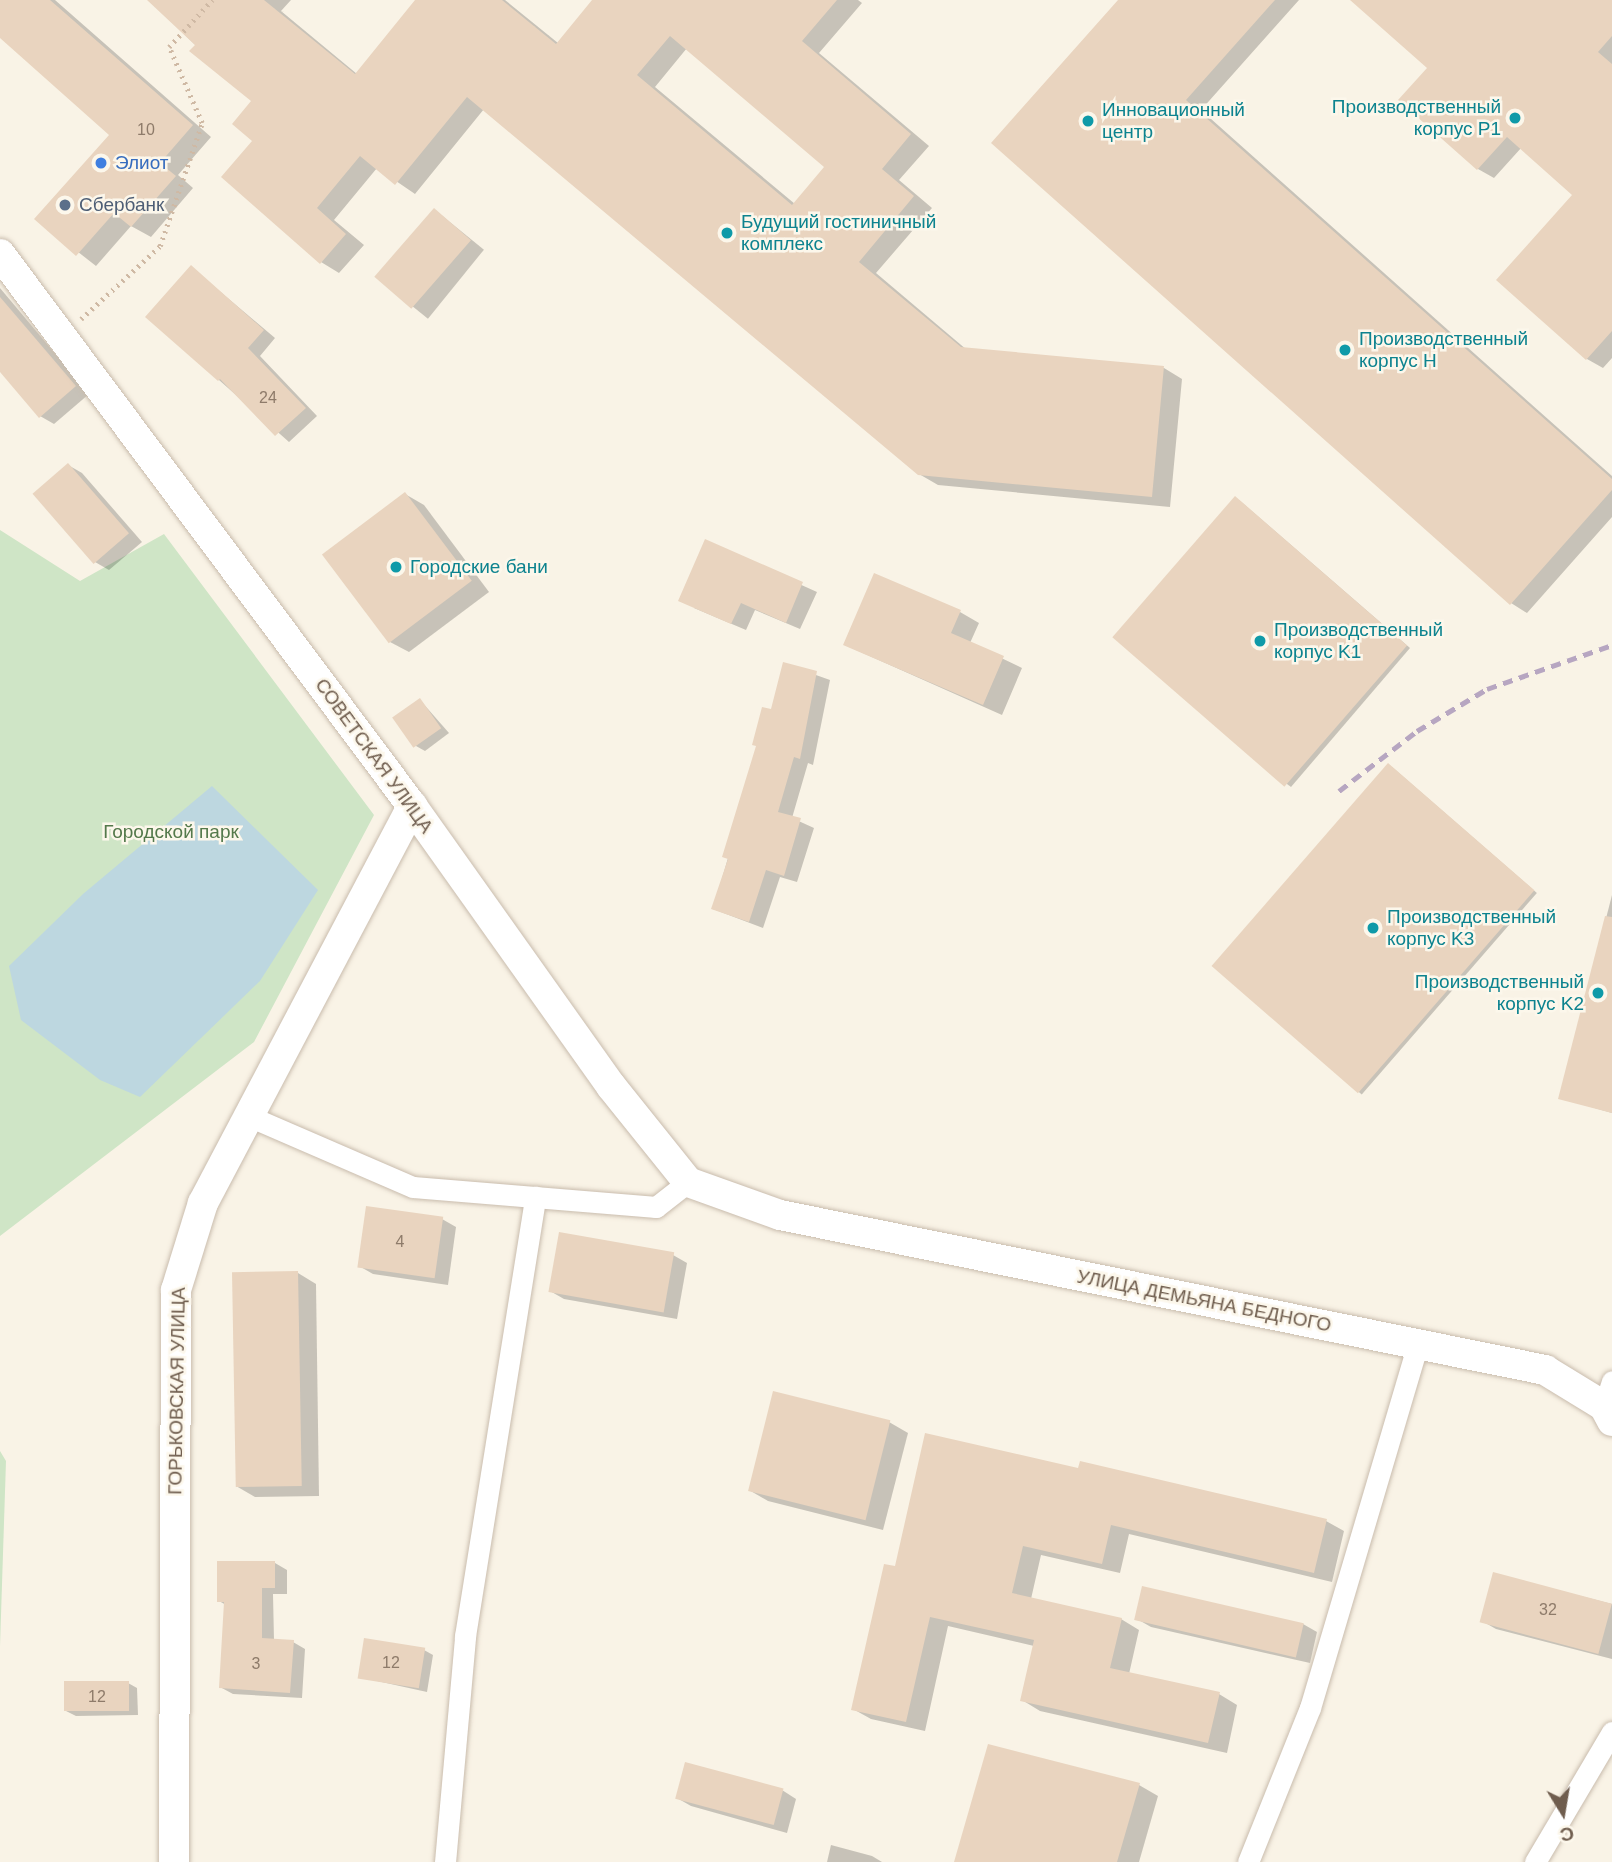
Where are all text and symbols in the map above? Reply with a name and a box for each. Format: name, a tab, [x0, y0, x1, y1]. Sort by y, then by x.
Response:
place label: Производственный корпус P1	[1332, 96, 1501, 140]
place label: Инновационный центр	[1102, 99, 1245, 143]
marker: Производственный корпус P1	[1507, 110, 1523, 126]
marker: Инновационный центр	[1080, 113, 1096, 129]
house number: 10	[137, 120, 155, 140]
place label: Элиот	[115, 152, 169, 174]
marker: Элиот	[93, 155, 109, 171]
place label: Сбербанк	[79, 194, 164, 216]
marker: Сбербанк	[57, 197, 73, 213]
place label: Будущий гостиничный комплекс	[741, 211, 936, 255]
marker: Будущий гостиничный комплекс	[719, 225, 735, 241]
place label: Производственный корпус H	[1359, 328, 1528, 372]
marker: Производственный корпус H	[1337, 342, 1353, 358]
house number: 24	[259, 388, 277, 408]
place label: Городские бани	[410, 556, 548, 578]
marker: Городские бани	[388, 559, 404, 575]
place label: Производственный корпус K1	[1274, 619, 1443, 663]
marker: Производственный корпус K1	[1252, 633, 1268, 649]
street label: СОВЕТСКАЯ УЛИЦА	[310, 674, 438, 838]
park label: Городской парк	[103, 821, 239, 843]
place label: Производственный корпус K3	[1387, 906, 1556, 950]
marker: Производственный корпус K3	[1365, 920, 1381, 936]
place label: Производственный корпус K2	[1415, 971, 1584, 1015]
marker: Производственный корпус K2	[1590, 985, 1606, 1001]
house number: 4	[396, 1232, 404, 1252]
street label: УЛИЦА ДЕМЬЯНА БЕДНОГО	[1075, 1265, 1333, 1337]
street label: ГОРЬКОВСКАЯ УЛИЦА	[164, 1287, 190, 1495]
house number: 32	[1539, 1600, 1557, 1620]
house number: 12	[382, 1653, 400, 1673]
house number: 3	[252, 1654, 260, 1674]
house number: 12	[88, 1687, 106, 1707]
north arrow	[1528, 1778, 1598, 1848]
text: С	[1558, 1822, 1576, 1846]

